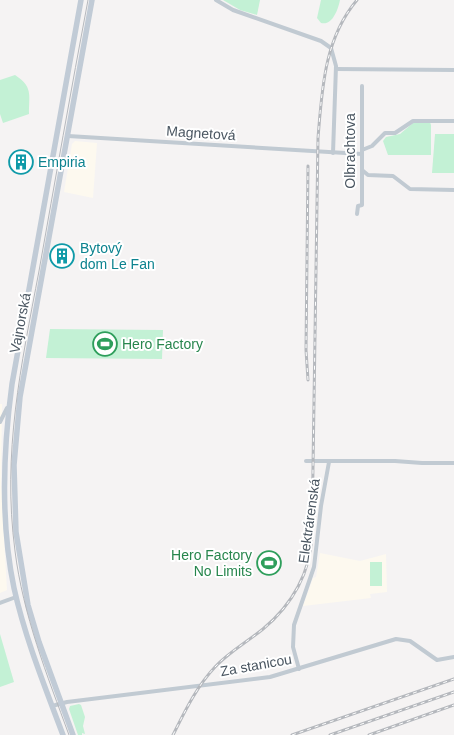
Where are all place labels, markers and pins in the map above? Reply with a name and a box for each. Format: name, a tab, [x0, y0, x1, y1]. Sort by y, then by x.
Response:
building icon: Empiria	[8, 149, 34, 175]
place label: Empiria	[38, 154, 86, 170]
place label: Bytový dom Le Fan	[80, 240, 155, 272]
building icon: Bytový dom Le Fan	[49, 243, 75, 269]
sports icon: Hero Factory	[92, 331, 118, 357]
place label: Hero Factory	[122, 336, 203, 352]
place label: Hero Factory No Limits	[171, 547, 252, 579]
sports icon: Hero Factory No Limits	[256, 550, 282, 576]

